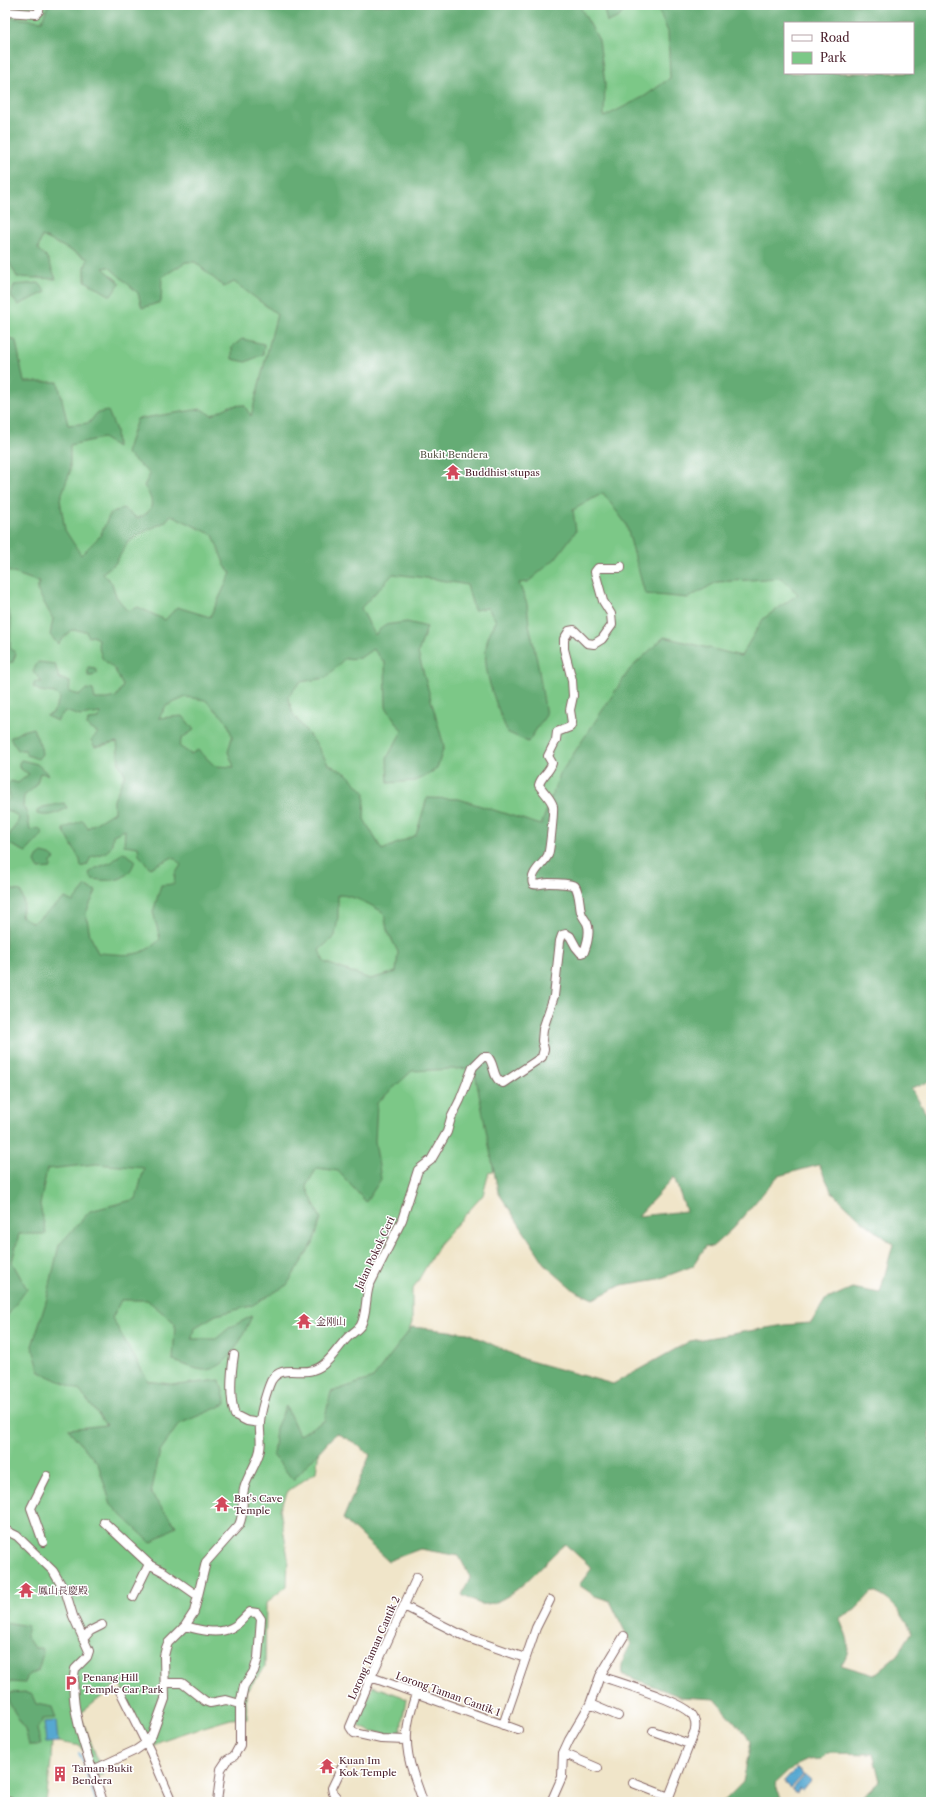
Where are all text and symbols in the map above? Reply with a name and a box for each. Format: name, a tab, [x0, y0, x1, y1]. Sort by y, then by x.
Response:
legend	[784, 22, 914, 74]
text: Road	[820, 30, 850, 45]
text: Park	[820, 50, 847, 65]
park label: Bukit Bendera	[420, 448, 489, 461]
temple icon: Buddhist stupas	[444, 463, 462, 481]
place label: Buddhist stupas	[465, 466, 540, 479]
street label: Jalan Pokok Ceri	[352, 1215, 398, 1293]
temple icon: 金刚山	[295, 1312, 313, 1330]
place label: 金刚山	[316, 1315, 346, 1328]
place label: Bat's Cave Temple	[234, 1492, 283, 1517]
temple icon: Bat's Cave Temple	[213, 1495, 231, 1513]
temple icon: 鳳山長慶殿	[17, 1581, 35, 1599]
place label: 鳳山長慶殿	[38, 1584, 88, 1597]
street label: Lorong Taman Cantik 2	[345, 1594, 403, 1702]
street label: Lorong Taman Cantik 1	[394, 1669, 503, 1719]
place label: Penang Hill Temple Car Park	[83, 1671, 164, 1696]
parking icon: Penang Hill Temple Car Park	[62, 1674, 80, 1692]
place label: Kuan Im Kok Temple	[339, 1754, 397, 1779]
temple icon: Kuan Im Kok Temple	[318, 1757, 336, 1775]
place label: Taman Bukit Bendera	[72, 1762, 133, 1787]
building icon: Taman Bukit Bendera	[51, 1765, 69, 1783]

